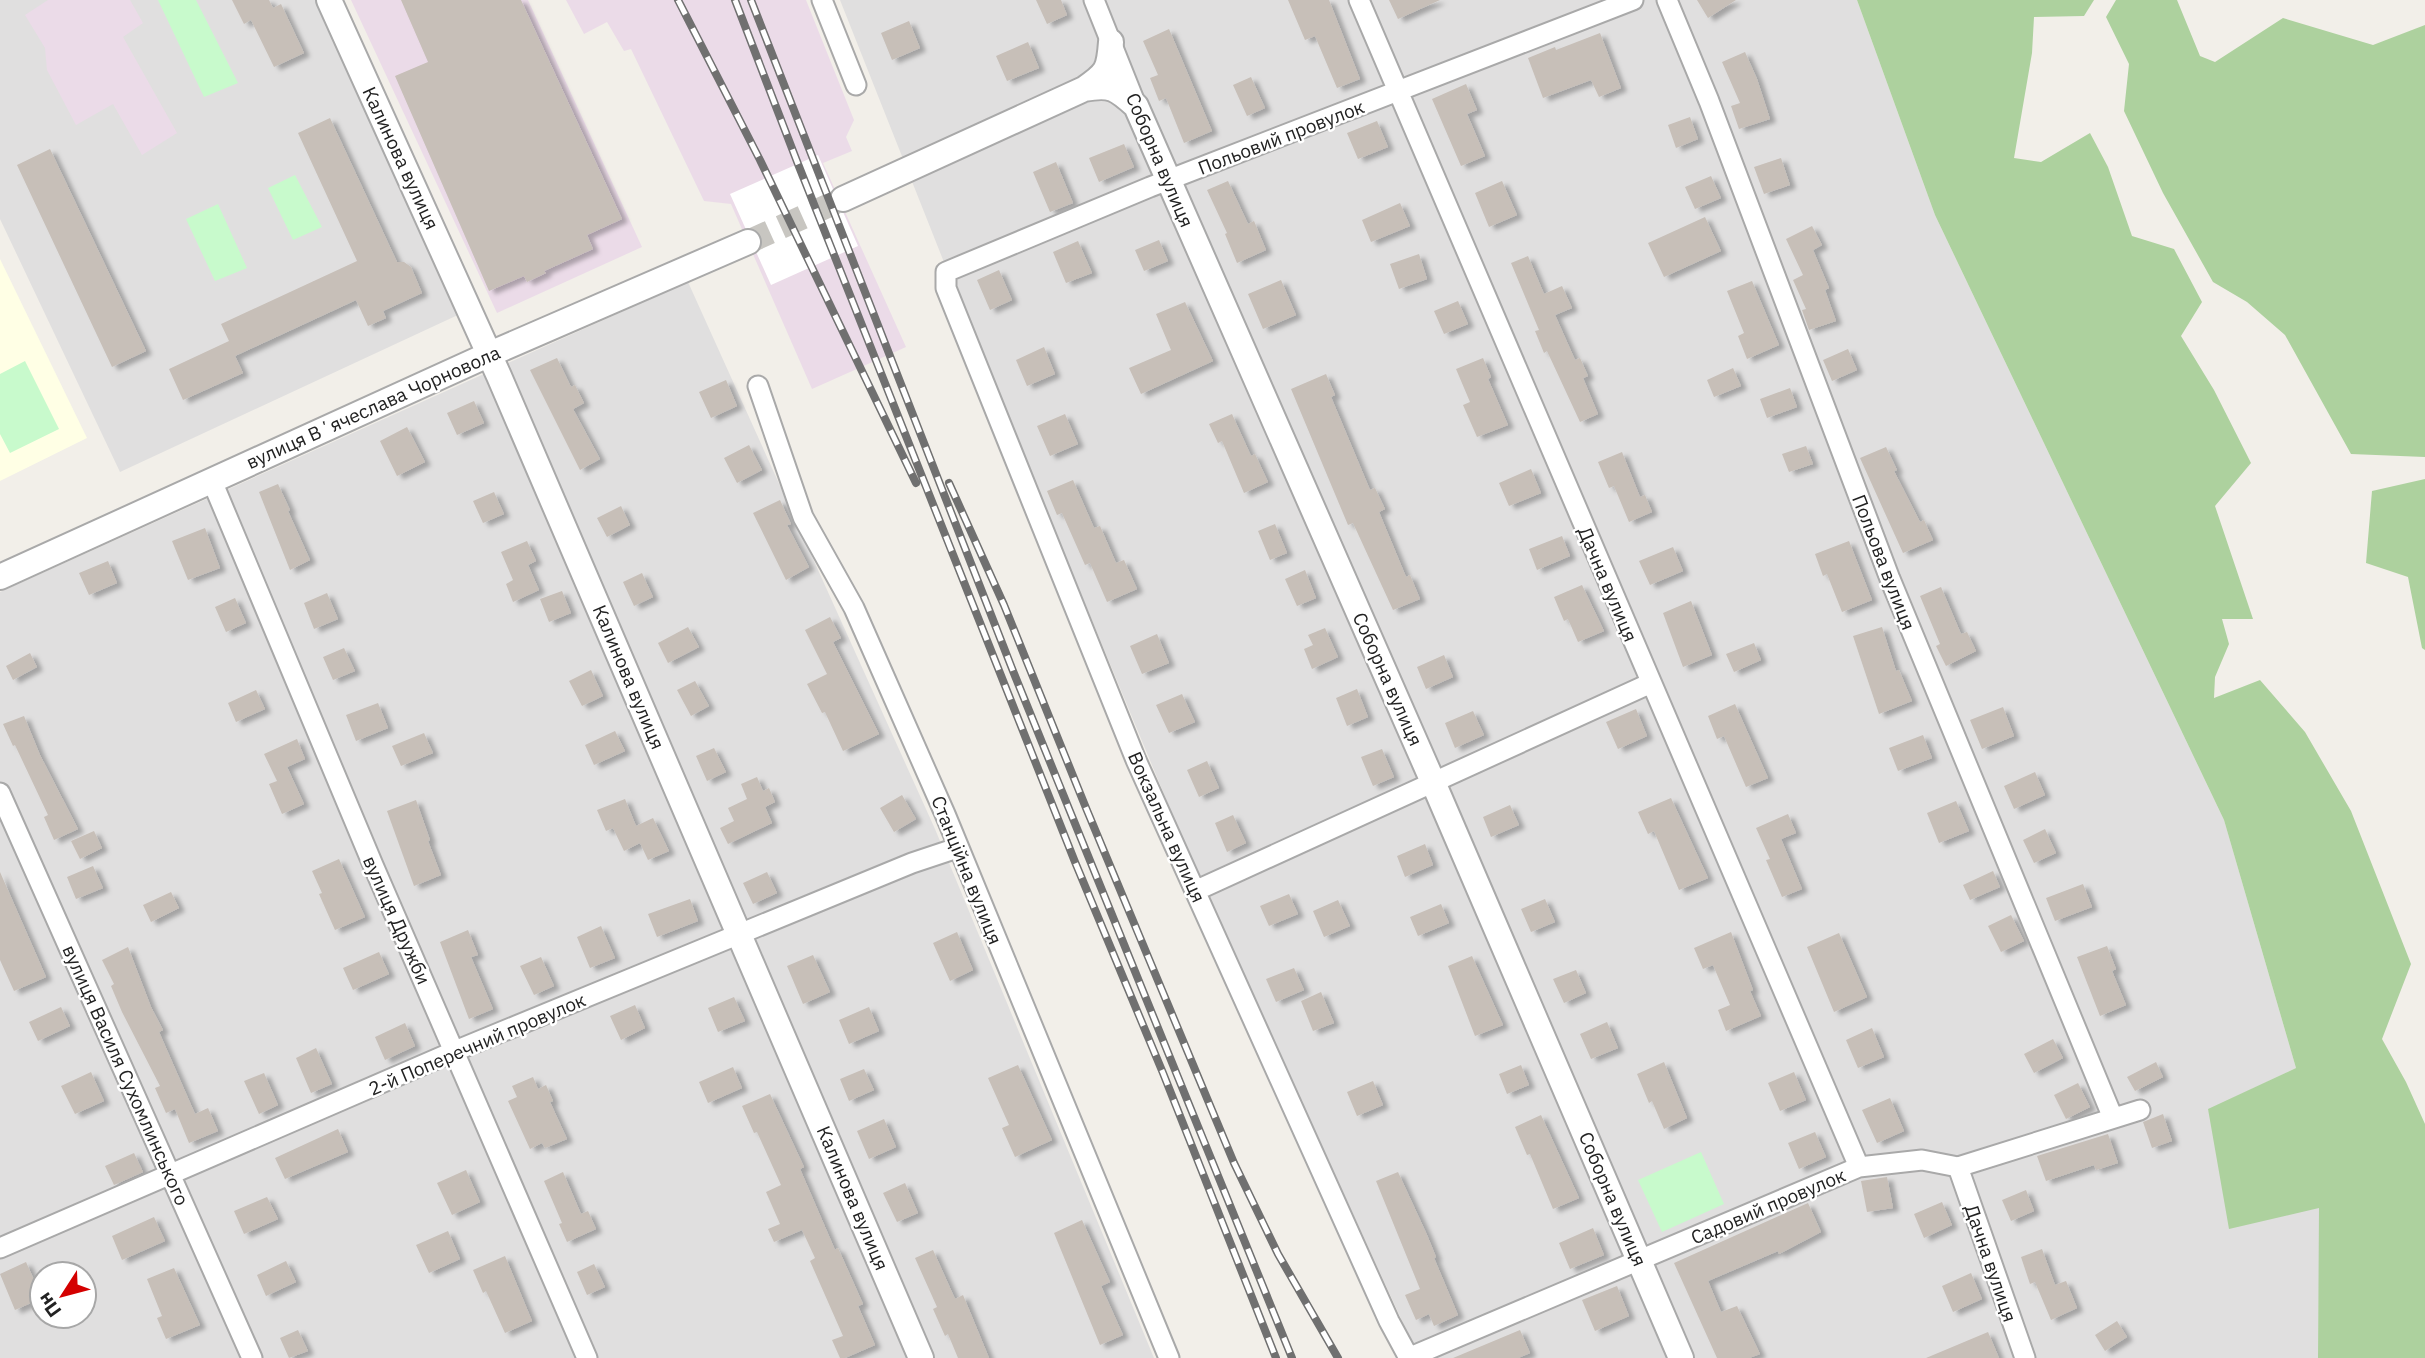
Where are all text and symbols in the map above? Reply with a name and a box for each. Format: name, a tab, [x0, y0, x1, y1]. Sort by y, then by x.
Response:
street label: Калинова вулиця	[357, 83, 445, 233]
street label: Соборна вулиця	[1121, 89, 1199, 231]
street label: Польовий провулок	[1194, 94, 1368, 180]
street label: вулиця Вʼячеслава Чорновола	[242, 340, 504, 474]
street label: Польова вулиця	[1847, 491, 1921, 633]
street label: Дачна вулиця	[1573, 523, 1643, 645]
street label: Калинова вулиця	[588, 601, 670, 753]
street label: Соборна вулиця	[1348, 608, 1428, 750]
street label: Вокзальна вулиця	[1123, 748, 1211, 906]
street label: Станційна вулиця	[926, 792, 1008, 948]
street label: вулиця Дружби	[358, 852, 436, 988]
street label: вулиця Василя Сухомлинського	[58, 941, 194, 1209]
street label: 2-й Поперечний провулок	[365, 987, 589, 1101]
street label: Калинова вулиця	[812, 1122, 894, 1274]
street label: Соборна вулиця	[1574, 1128, 1652, 1270]
street label: Садовий провулок	[1687, 1163, 1849, 1249]
street label: Дачна вулиця	[1960, 1201, 2022, 1325]
north arrow	[28, 1260, 98, 1330]
text: Пн	[32, 1288, 66, 1322]

